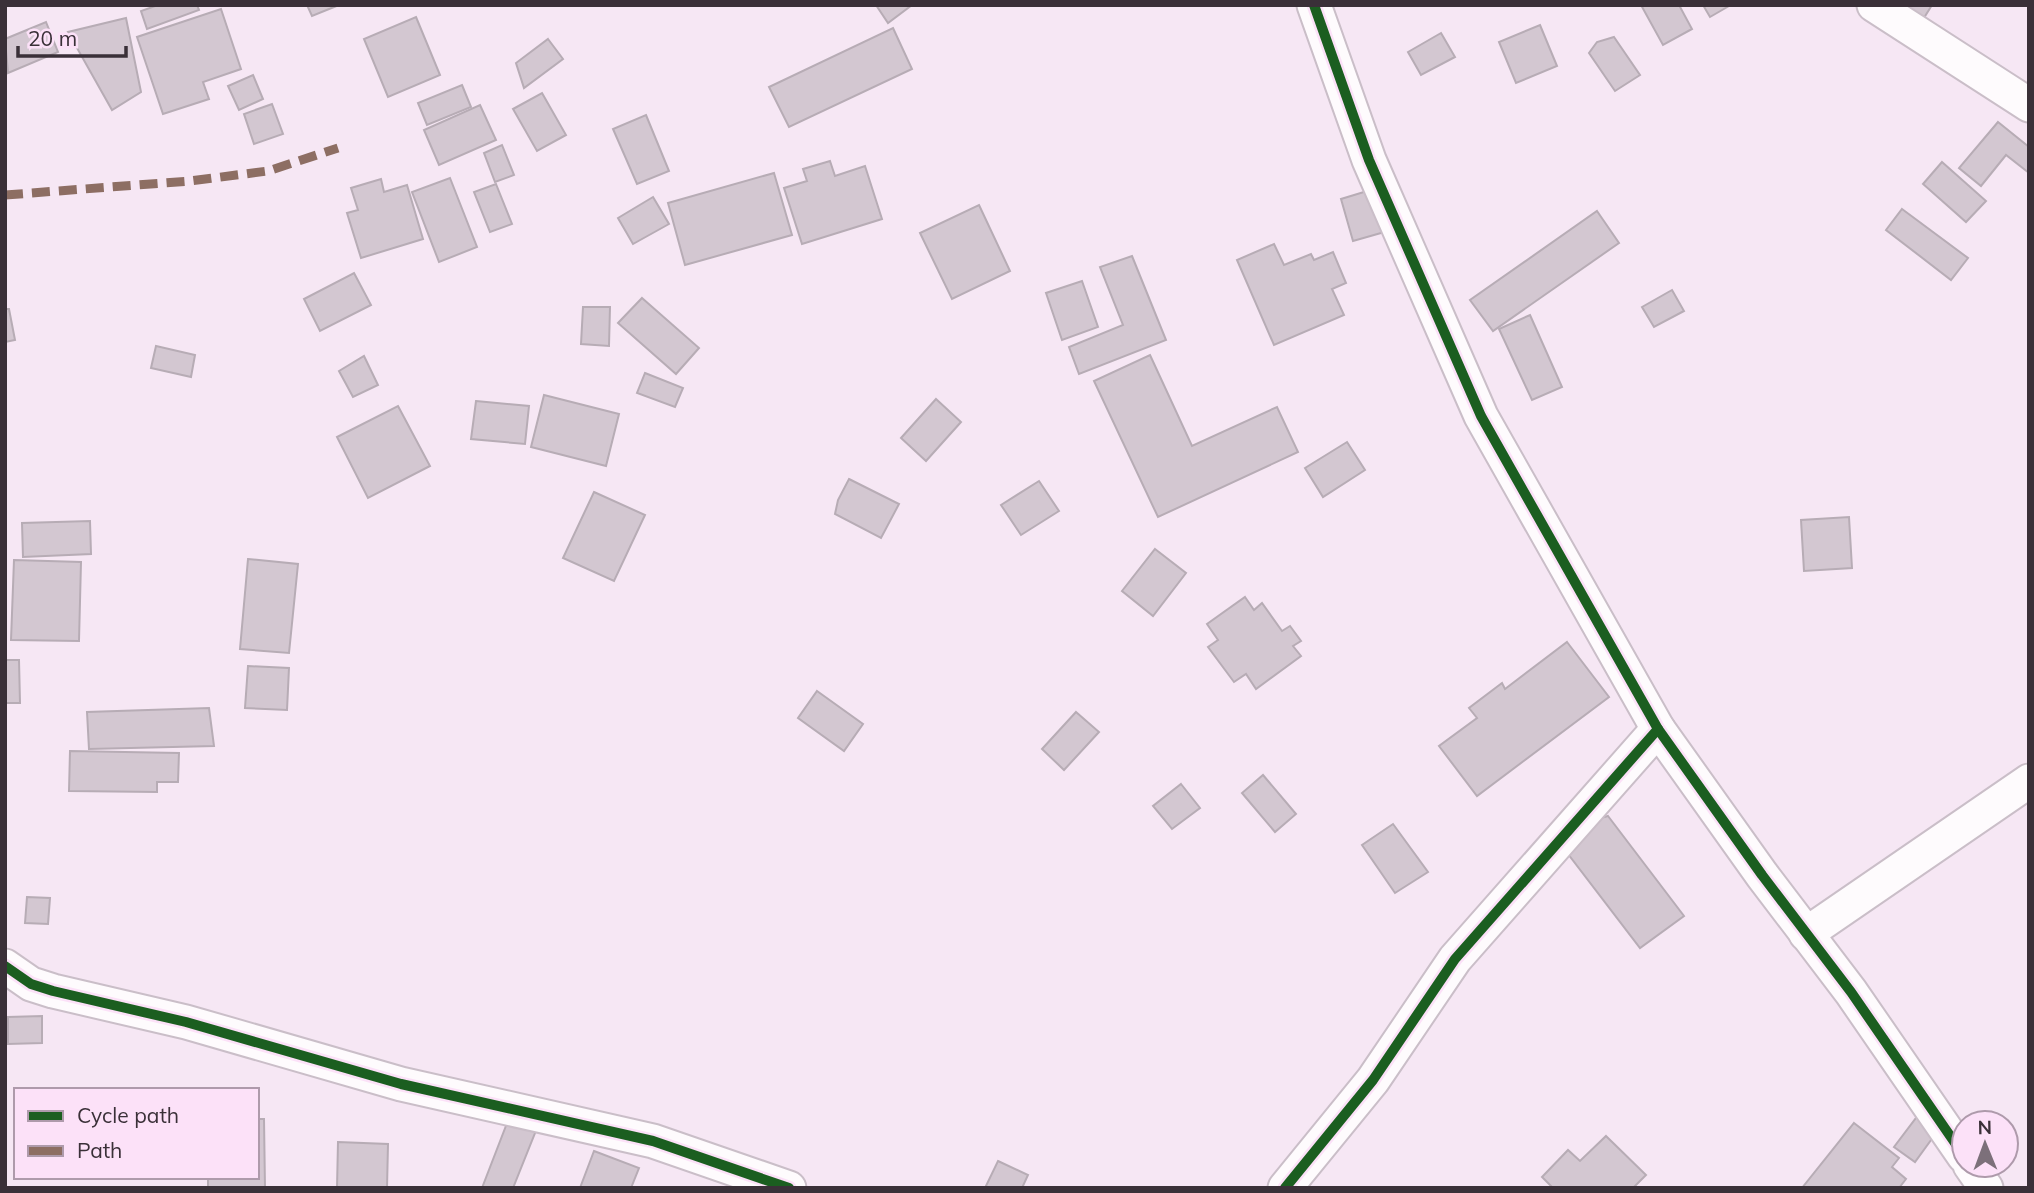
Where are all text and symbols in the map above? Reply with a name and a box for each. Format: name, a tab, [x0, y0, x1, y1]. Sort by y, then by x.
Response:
scale bar	[18, 14, 126, 58]
text: 20 m	[28, 25, 77, 51]
legend	[14, 1088, 259, 1179]
text: Cycle path	[77, 1102, 179, 1128]
north arrow	[1950, 1109, 2020, 1179]
text: N	[1977, 1115, 1992, 1139]
text: Path	[77, 1137, 122, 1163]

